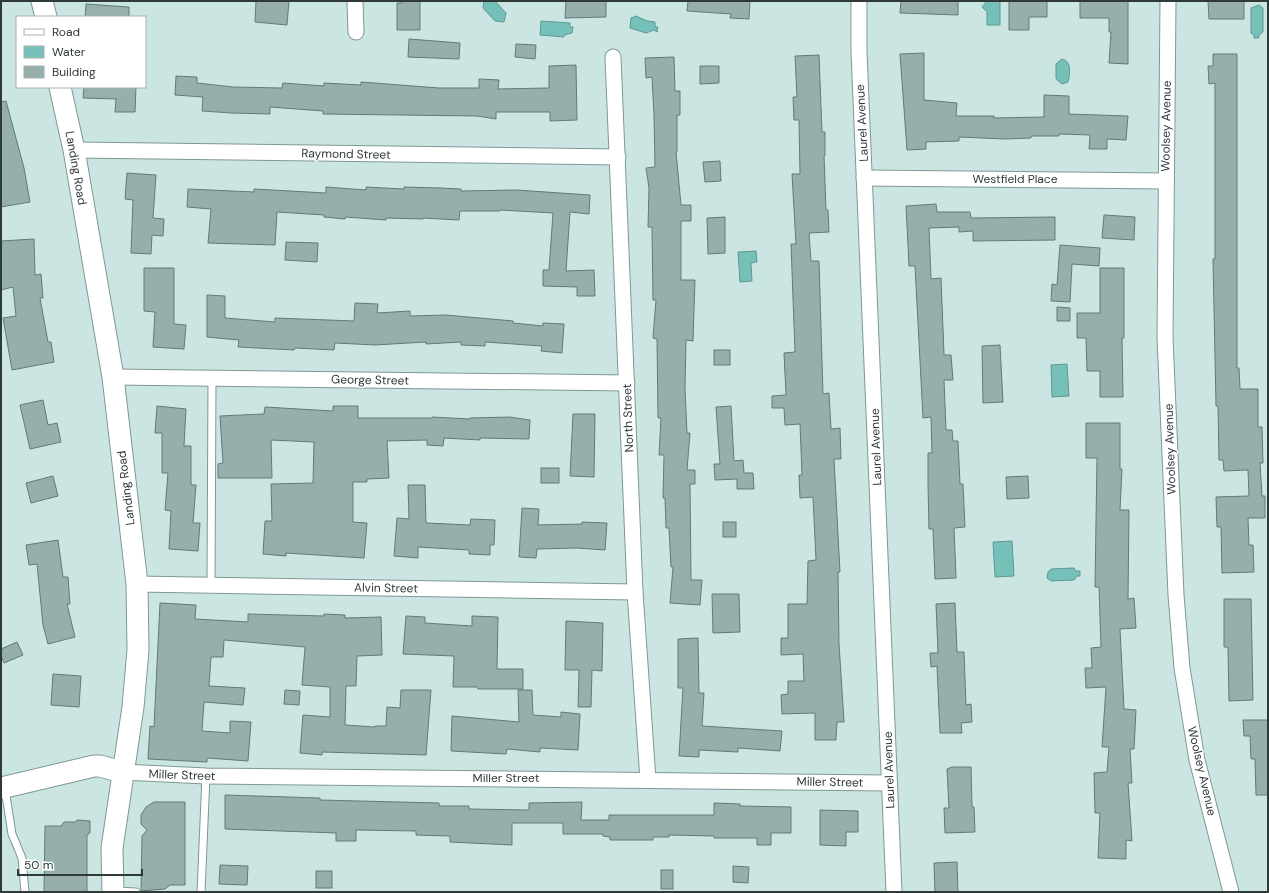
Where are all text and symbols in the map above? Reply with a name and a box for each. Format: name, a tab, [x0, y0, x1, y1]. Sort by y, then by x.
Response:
legend	[16, 16, 146, 88]
text: Road	[52, 24, 80, 40]
text: Water	[52, 44, 86, 60]
text: Building	[52, 64, 96, 80]
street label: Woolsey Avenue	[1157, 80, 1175, 172]
street label: Laurel Avenue	[852, 84, 872, 162]
street label: Landing Road	[62, 130, 90, 206]
street label: Raymond Street	[301, 145, 391, 163]
street label: Westfield Place	[972, 171, 1058, 187]
street label: George Street	[331, 371, 409, 389]
street label: North Street	[619, 383, 637, 453]
street label: Woolsey Avenue	[1160, 403, 1180, 495]
street label: Laurel Avenue	[867, 408, 885, 486]
street label: Landing Road	[113, 450, 139, 526]
street label: Alvin Street	[354, 579, 418, 597]
street label: Woolsey Avenue	[1184, 725, 1220, 817]
street label: Laurel Avenue	[880, 731, 898, 809]
street label: Miller Street	[148, 766, 216, 784]
street label: Miller Street	[473, 770, 540, 786]
street label: Miller Street	[796, 773, 864, 791]
scale bar	[18, 851, 142, 877]
text: 50 m	[24, 857, 53, 873]

